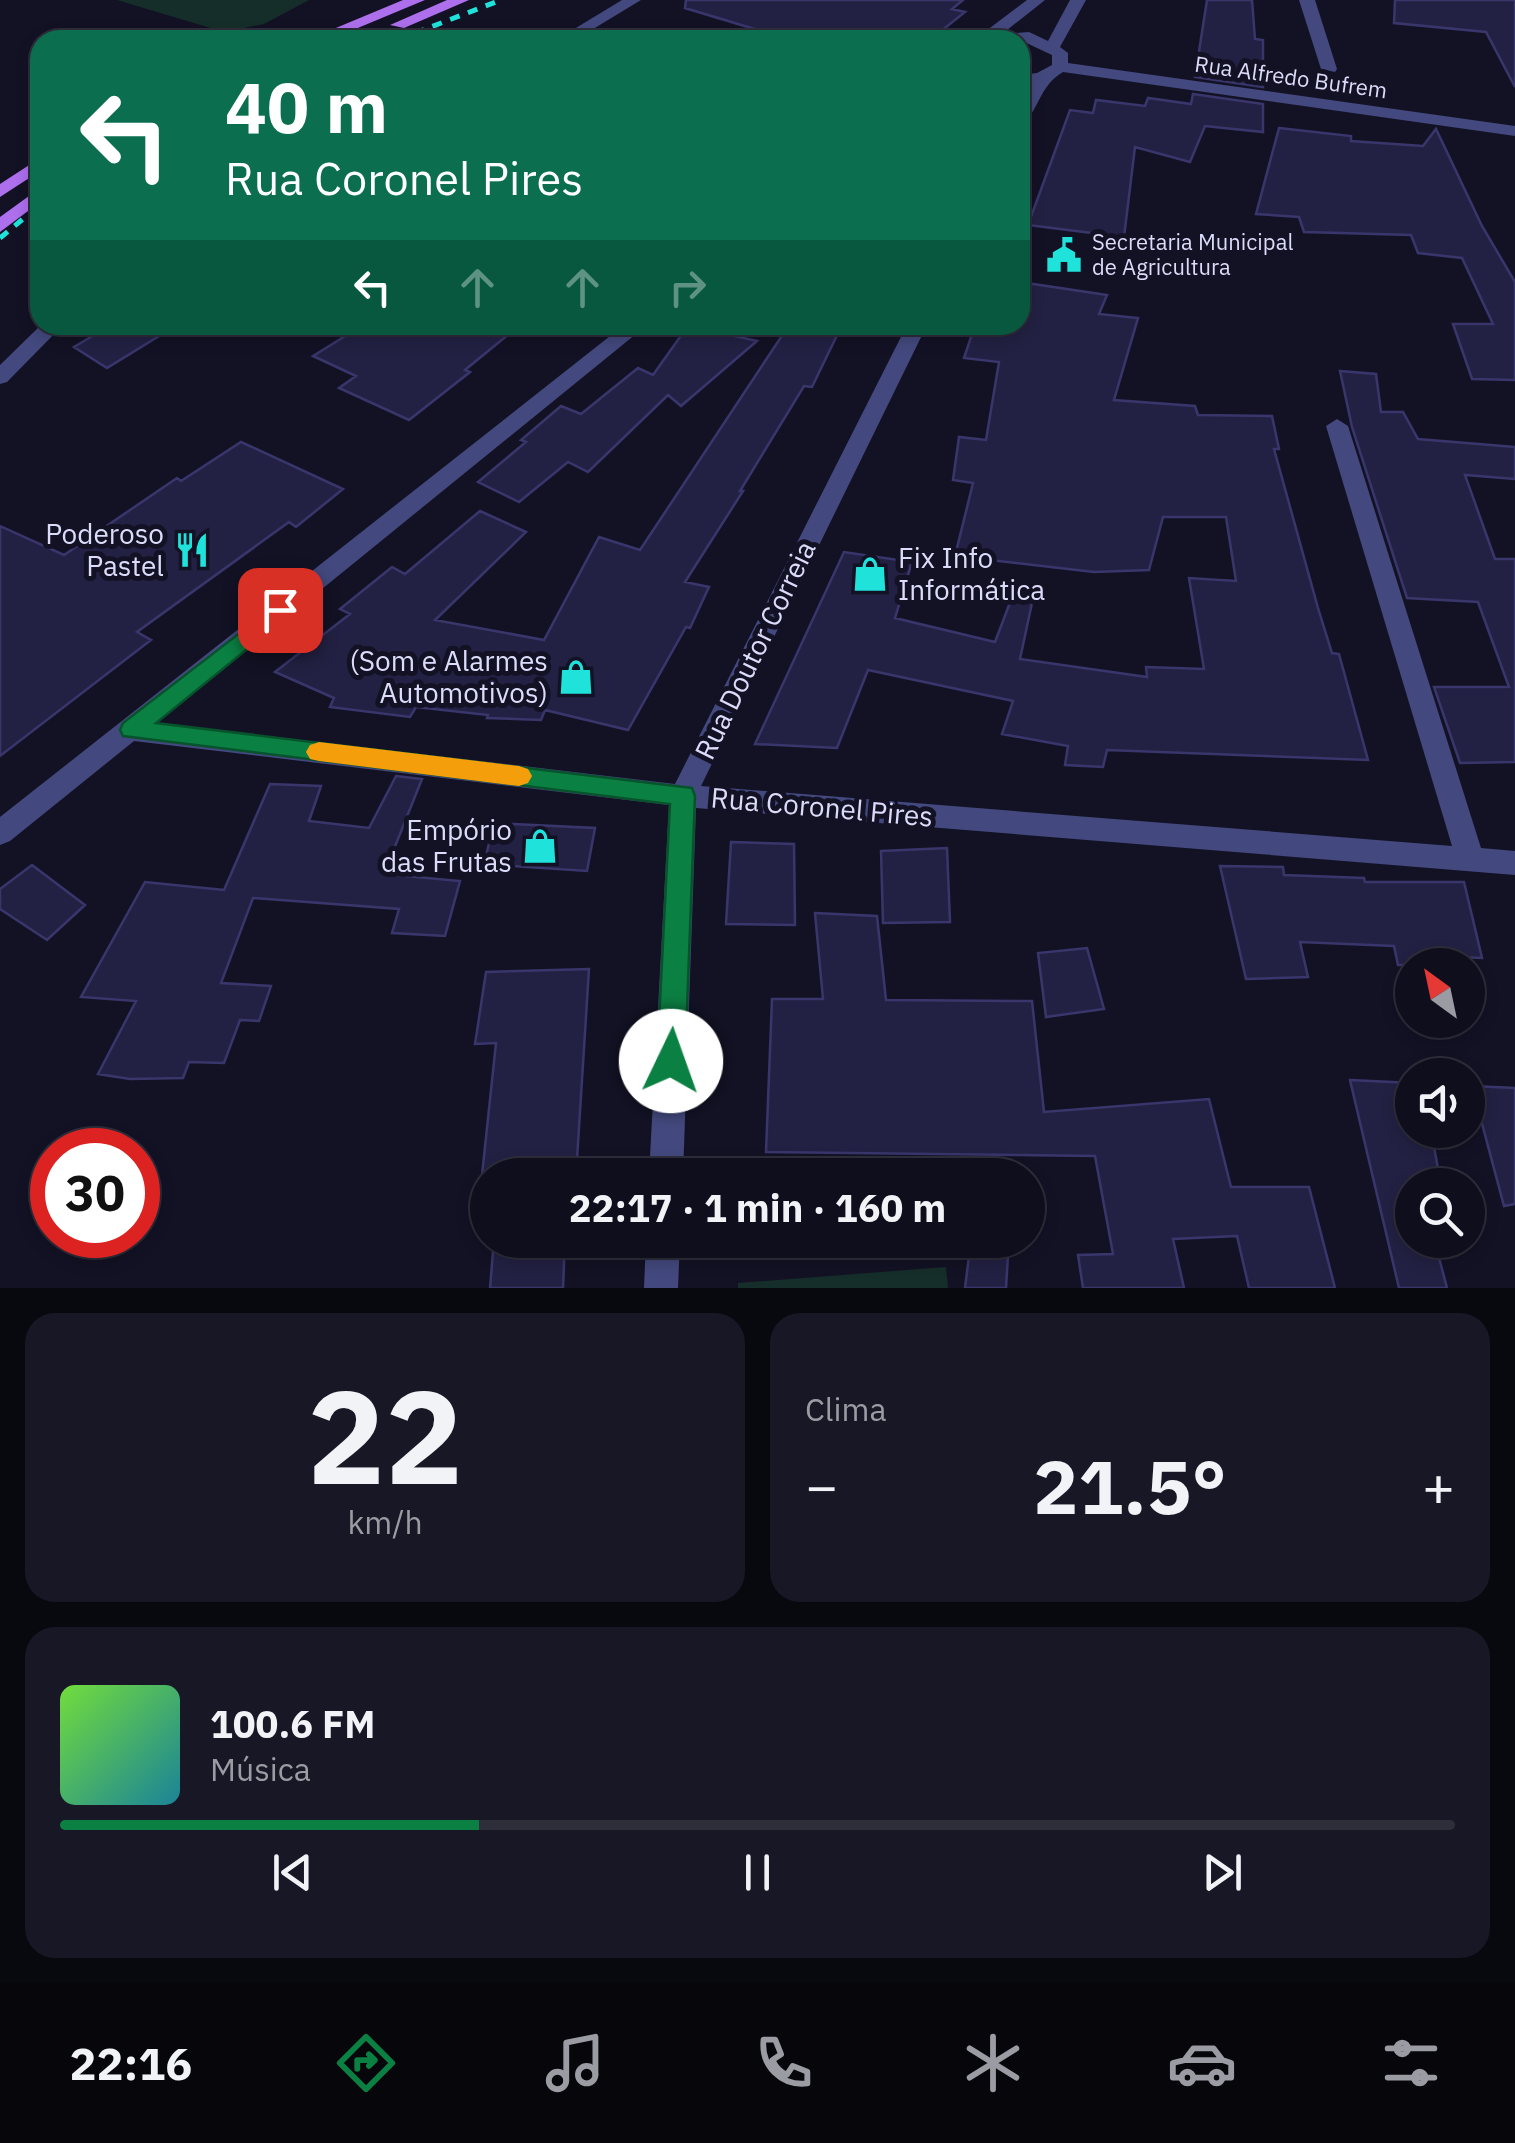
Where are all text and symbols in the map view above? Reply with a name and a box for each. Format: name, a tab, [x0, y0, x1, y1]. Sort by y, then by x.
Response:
street label: Rua Alfredo Bufrem	[1193, 49, 1389, 104]
text: 40 m	[225, 61, 388, 152]
icon: left	[60, 70, 190, 200]
text: Rua Coronel Pires	[225, 149, 583, 207]
place label: Secretaria Municipal de Agricultura	[1092, 227, 1293, 281]
public building icon: Secretaria Municipal de Agricultura	[1045, 236, 1083, 274]
icon: left	[345, 260, 400, 315]
icon: ahead	[450, 260, 505, 315]
icon: ahead	[555, 260, 610, 315]
icon: right	[660, 260, 715, 315]
place label: Poderoso Pastel	[45, 515, 164, 584]
restaurant icon: Poderoso Pastel	[173, 531, 211, 569]
street label: Rua Doutor Correia	[686, 534, 824, 765]
place label: Fix Info Informática	[898, 539, 1045, 608]
shop icon: Fix Info Informática	[851, 555, 889, 593]
pin	[238, 568, 323, 653]
icon: arrive	[253, 583, 308, 638]
place label: (Som e Alarmes Automotivos)	[349, 642, 548, 711]
shop icon: (Som e Alarmes Automotivos)	[557, 658, 595, 696]
street label: Rua Coronel Pires	[709, 778, 935, 835]
place label: Empório das Frutas	[381, 811, 512, 880]
shop icon: Empório das Frutas	[521, 827, 559, 865]
north arrow	[1395, 948, 1485, 1038]
map controls	[1395, 948, 1485, 1258]
position arrow	[619, 1009, 723, 1113]
button: sound	[1395, 1058, 1485, 1148]
speed limit sign: 30	[30, 1128, 160, 1258]
button: search	[1395, 1168, 1485, 1258]
text: 22:17 · 1 min · 160 m	[569, 1183, 946, 1232]
text: 22	[307, 1351, 463, 1520]
text: Clima	[805, 1388, 887, 1430]
text: 21.5°	[1033, 1437, 1227, 1535]
text: −	[805, 1450, 838, 1521]
text: +	[1422, 1450, 1455, 1521]
text: km/h	[347, 1501, 423, 1543]
text: 100.6 FM	[210, 1699, 375, 1748]
text: Música	[210, 1748, 311, 1790]
icon: previous	[265, 1845, 320, 1900]
icon: pause	[730, 1845, 785, 1900]
icon: next	[1195, 1845, 1250, 1900]
icon: directions	[331, 2028, 401, 2098]
icon: music	[540, 2028, 610, 2098]
icon: phone	[749, 2028, 819, 2098]
icon: climate	[958, 2028, 1028, 2098]
icon: car	[1167, 2028, 1237, 2098]
icon: filters	[1376, 2028, 1446, 2098]
text: 22:16	[69, 2034, 192, 2092]

